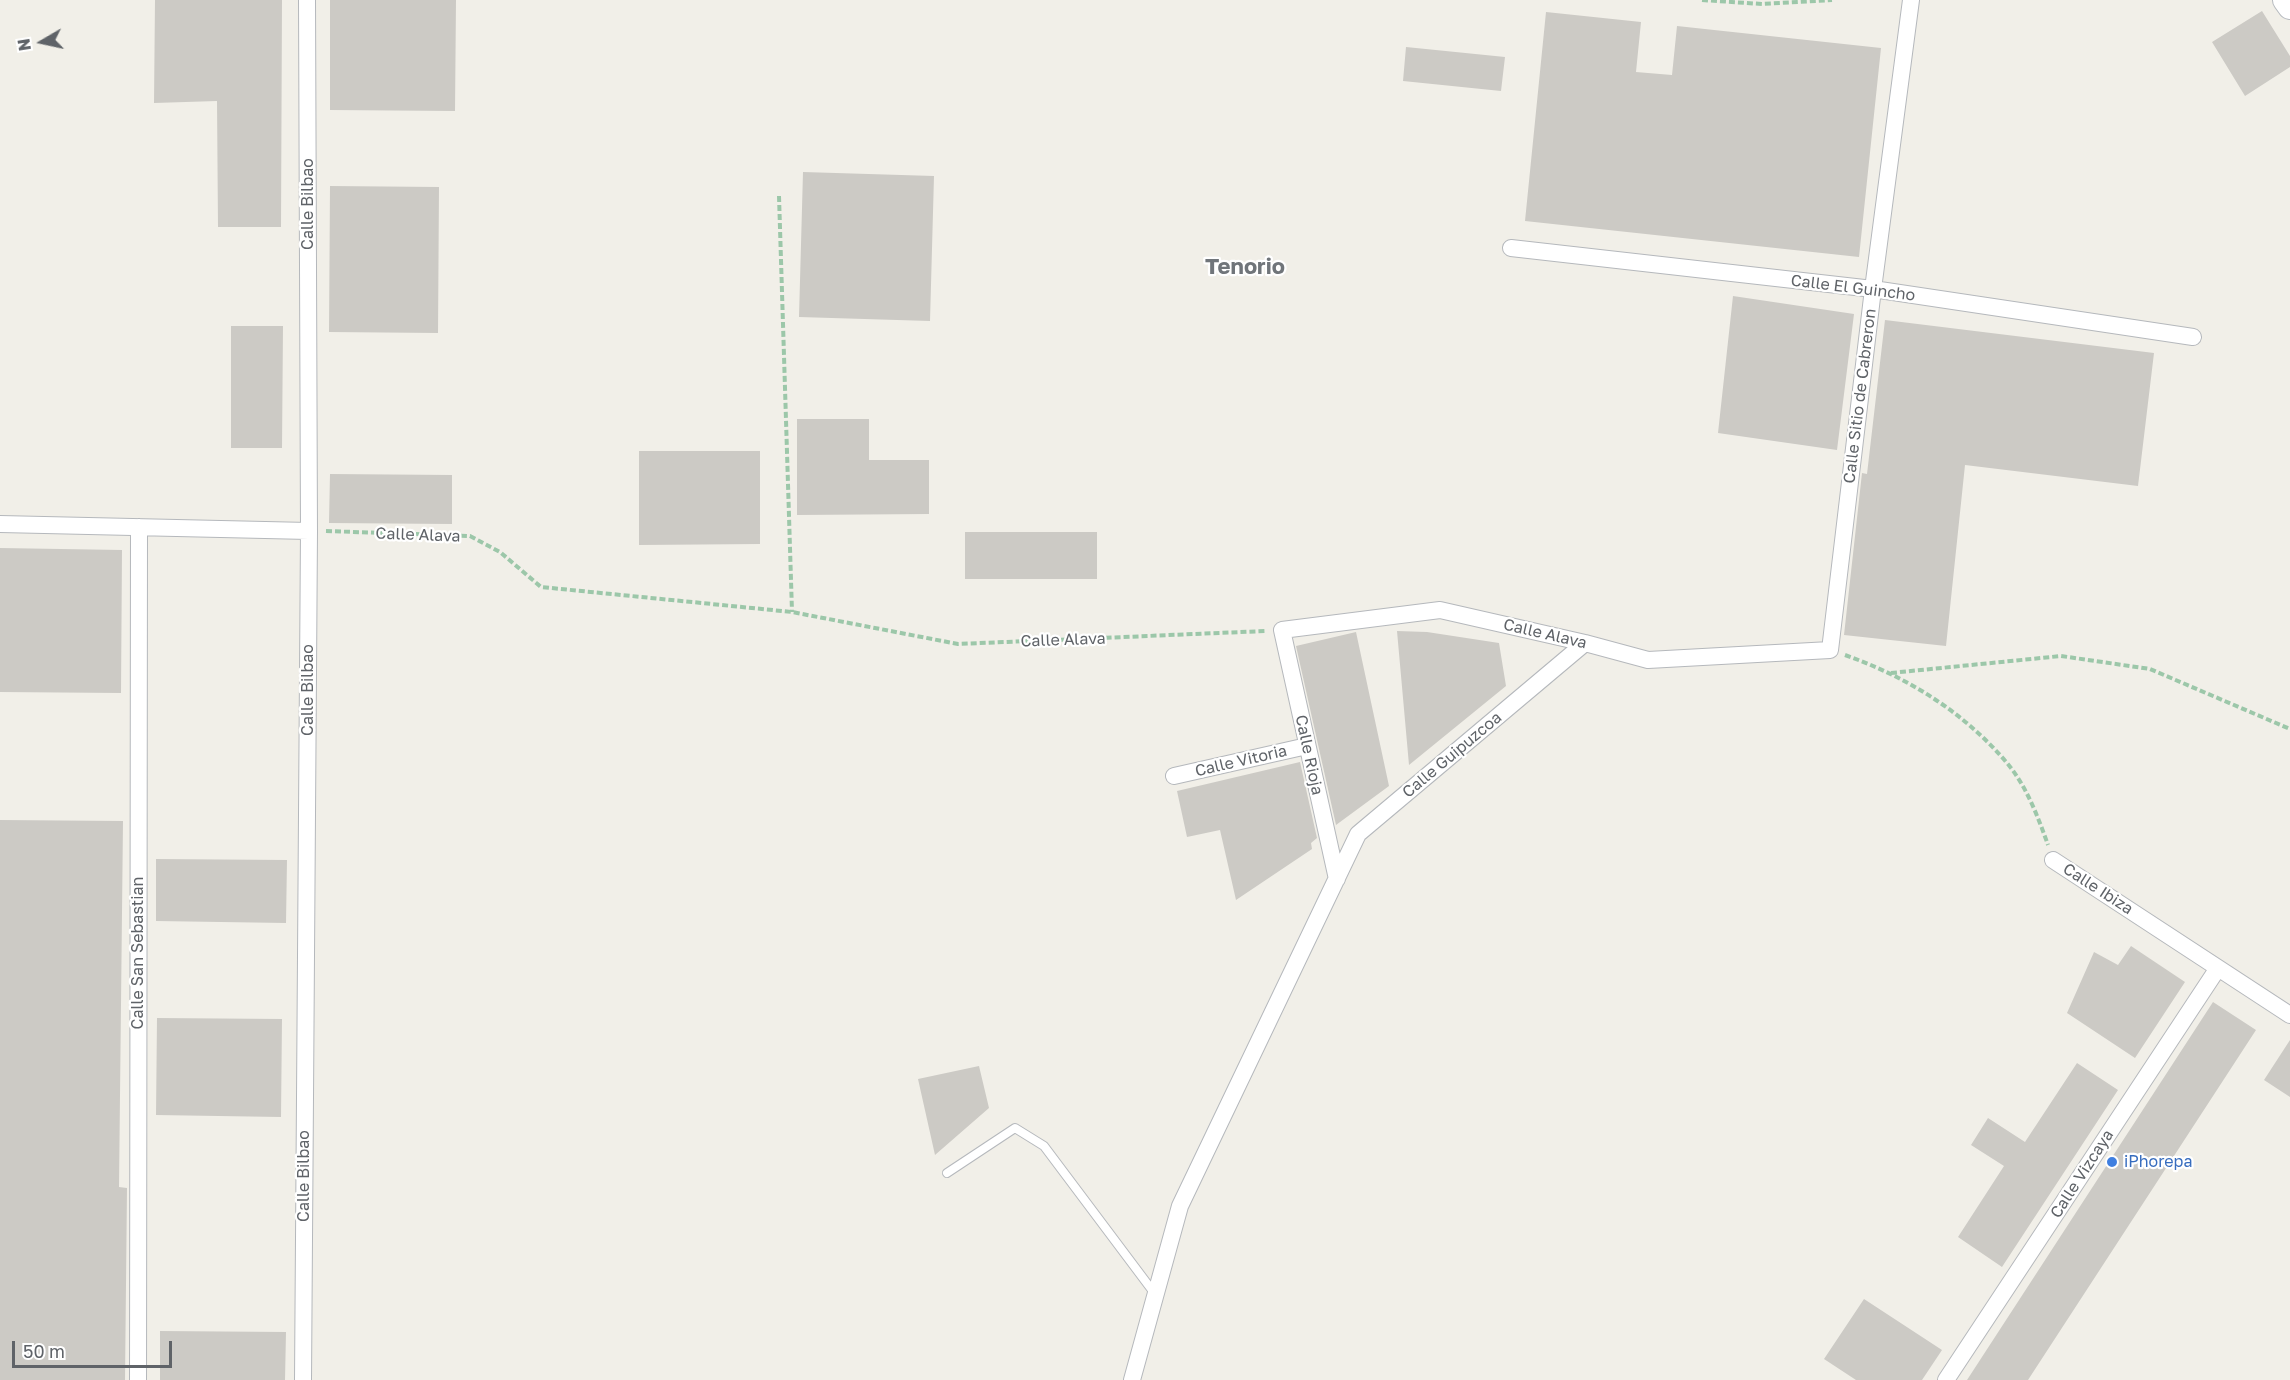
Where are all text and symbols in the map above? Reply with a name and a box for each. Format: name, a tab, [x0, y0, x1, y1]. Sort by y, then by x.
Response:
north arrow	[12, 12, 72, 72]
text: N	[13, 37, 35, 52]
street label: Calle Bilbao	[298, 158, 318, 250]
district label: Tenorio	[1205, 254, 1285, 280]
street label: Calle El Guincho	[1790, 271, 1916, 305]
street label: Calle Sitio de Cabreron	[1840, 308, 1880, 484]
street label: Calle Alava	[375, 524, 461, 546]
street label: Calle Alava	[1501, 615, 1589, 653]
street label: Calle Alava	[1020, 629, 1106, 651]
street label: Calle Bilbao	[298, 644, 318, 736]
street label: Calle Guipuzcoa	[1398, 708, 1506, 802]
street label: Calle Rioja	[1291, 713, 1327, 797]
street label: Calle Vitoria	[1193, 741, 1289, 781]
street label: Calle Ibiza	[2059, 859, 2137, 919]
street label: Calle San Sebastian	[128, 877, 148, 1029]
street label: Calle Vizcaya	[2046, 1126, 2118, 1222]
street label: Calle Bilbao	[294, 1130, 314, 1222]
place label: iPhorepa	[2124, 1152, 2192, 1172]
marker: iPhorepa	[2105, 1155, 2119, 1169]
scale bar	[15, 1329, 176, 1367]
text: 50 m	[23, 1340, 65, 1362]

